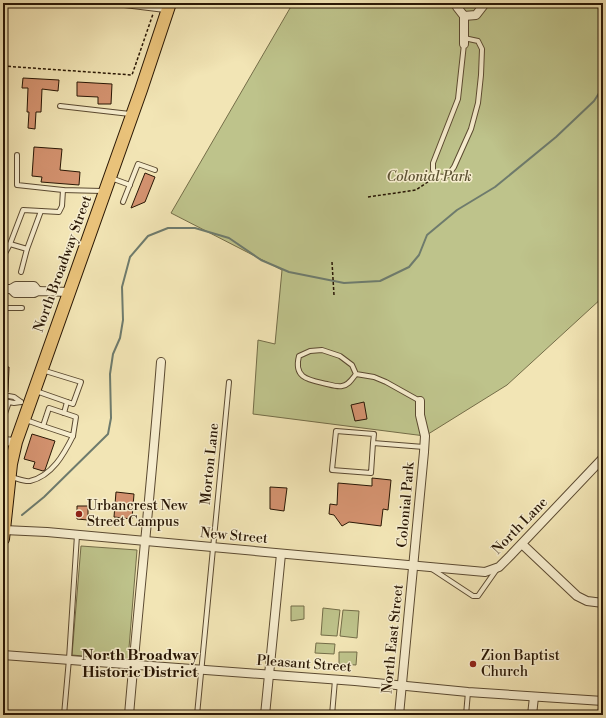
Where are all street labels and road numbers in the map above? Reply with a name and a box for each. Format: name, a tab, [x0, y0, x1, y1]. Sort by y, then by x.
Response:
street label: North Broadway Street	[30, 193, 96, 335]
street label: Morton Lane	[197, 422, 223, 506]
street label: Colonial Park	[393, 461, 419, 548]
street label: North Lane	[488, 494, 552, 558]
street label: New Street	[199, 524, 269, 548]
street label: North East Street	[378, 583, 408, 695]
street label: Pleasant Street	[256, 652, 352, 676]

